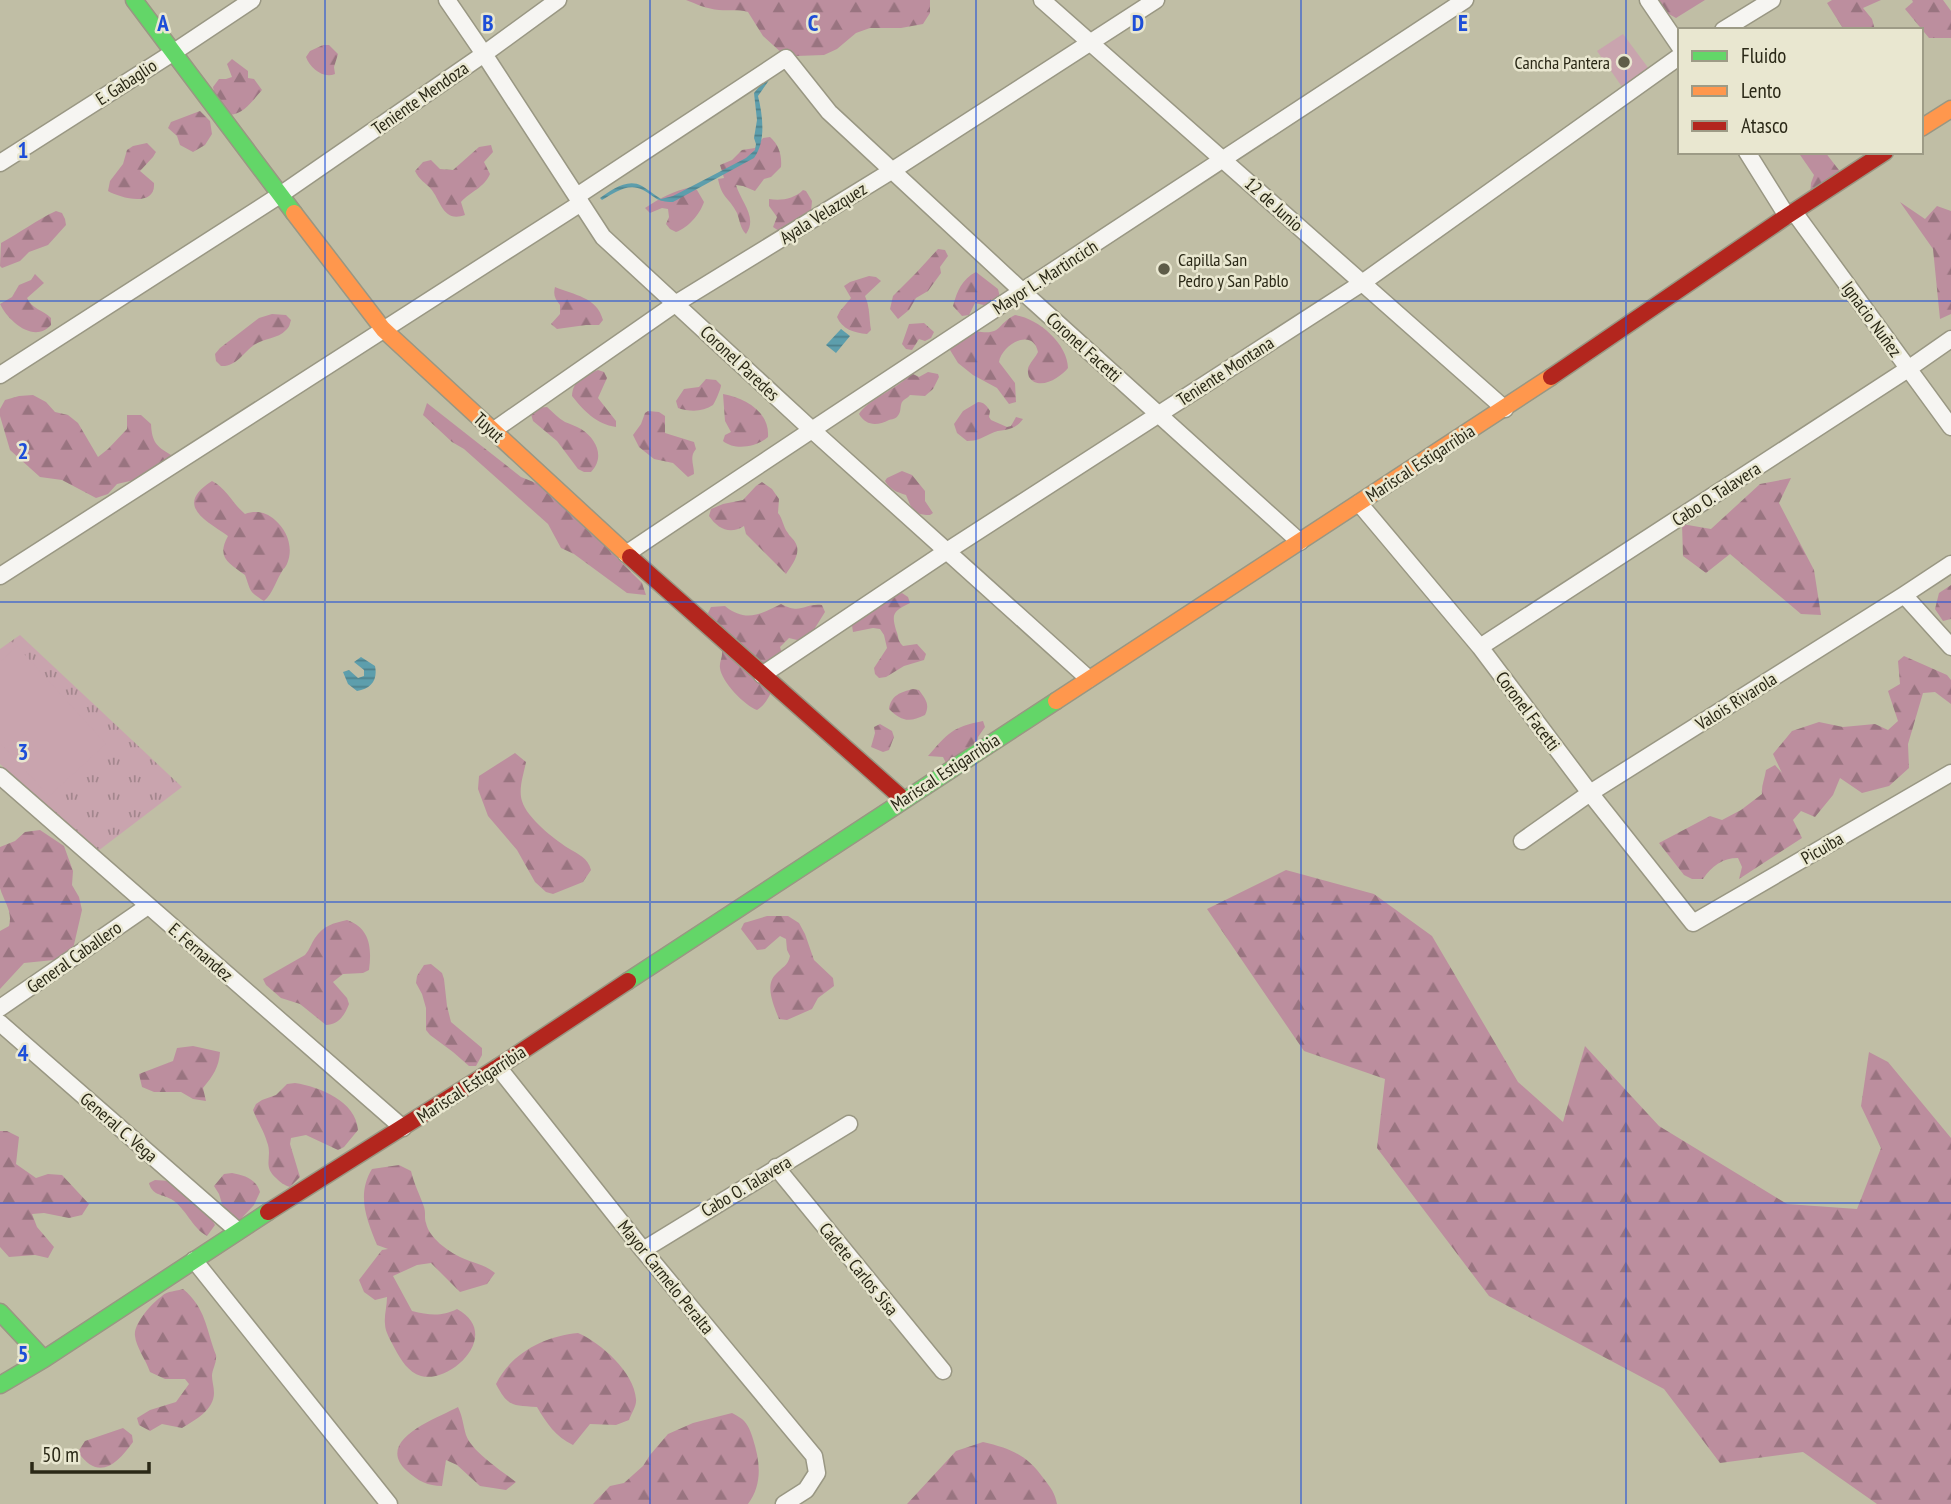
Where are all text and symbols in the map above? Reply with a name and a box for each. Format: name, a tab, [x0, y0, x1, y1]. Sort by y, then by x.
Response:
text: A	[156, 8, 169, 37]
text: B	[482, 8, 494, 37]
text: C	[808, 8, 819, 37]
text: D	[1132, 8, 1144, 37]
text: E	[1458, 8, 1468, 37]
legend	[1678, 28, 1923, 154]
text: Fluido	[1741, 42, 1786, 69]
place label: Cancha Pantera	[1514, 51, 1610, 74]
street label: E. Gabaglio	[91, 54, 161, 110]
marker: Cancha Pantera	[1616, 54, 1632, 70]
street label: Teniente Mendoza	[367, 56, 473, 140]
text: Lento	[1741, 77, 1781, 104]
text: Atasco	[1741, 112, 1788, 139]
text: 1	[18, 135, 29, 164]
street label: 12 de Junio	[1240, 172, 1308, 236]
street label: Ayala Velazquez	[775, 177, 871, 249]
street label: Mayor L. Martincich	[988, 234, 1102, 320]
place label: Capilla San Pedro y San Pablo	[1178, 248, 1289, 292]
marker: Capilla San Pedro y San Pablo	[1156, 261, 1172, 277]
street label: Ignacio Nuñez	[1837, 277, 1907, 361]
street label: Coronel Facetti	[1042, 307, 1126, 387]
street label: Coronel Paredes	[696, 320, 784, 406]
street label: Teniente Montana	[1172, 331, 1278, 411]
street label: Tuyut	[469, 407, 509, 447]
street label: Mariscal Estigarribia	[1361, 419, 1479, 507]
text: 2	[18, 436, 29, 465]
street label: Cabo O. Talavera	[1667, 457, 1765, 531]
street label: Coronel Facetti	[1491, 667, 1565, 755]
street label: Valois Rivarola	[1690, 667, 1781, 736]
street label: Mariscal Estigarribia	[886, 728, 1004, 816]
text: 3	[18, 737, 29, 766]
street label: Picuiba	[1797, 827, 1847, 869]
street label: General Caballero	[22, 916, 126, 998]
street label: E. Fernandez	[164, 918, 238, 986]
text: 4	[18, 1038, 29, 1067]
street label: Mariscal Estigarribia	[412, 1040, 530, 1128]
street label: General C. Vega	[76, 1087, 162, 1167]
street label: Cabo O. Talavera	[697, 1150, 795, 1222]
street label: Mayor Carmelo Peralta	[613, 1215, 719, 1339]
street label: Cadete Carlos Sisa	[814, 1218, 904, 1320]
text: 5	[18, 1339, 29, 1368]
scale bar	[32, 1430, 149, 1474]
text: 50 m	[42, 1441, 79, 1468]

